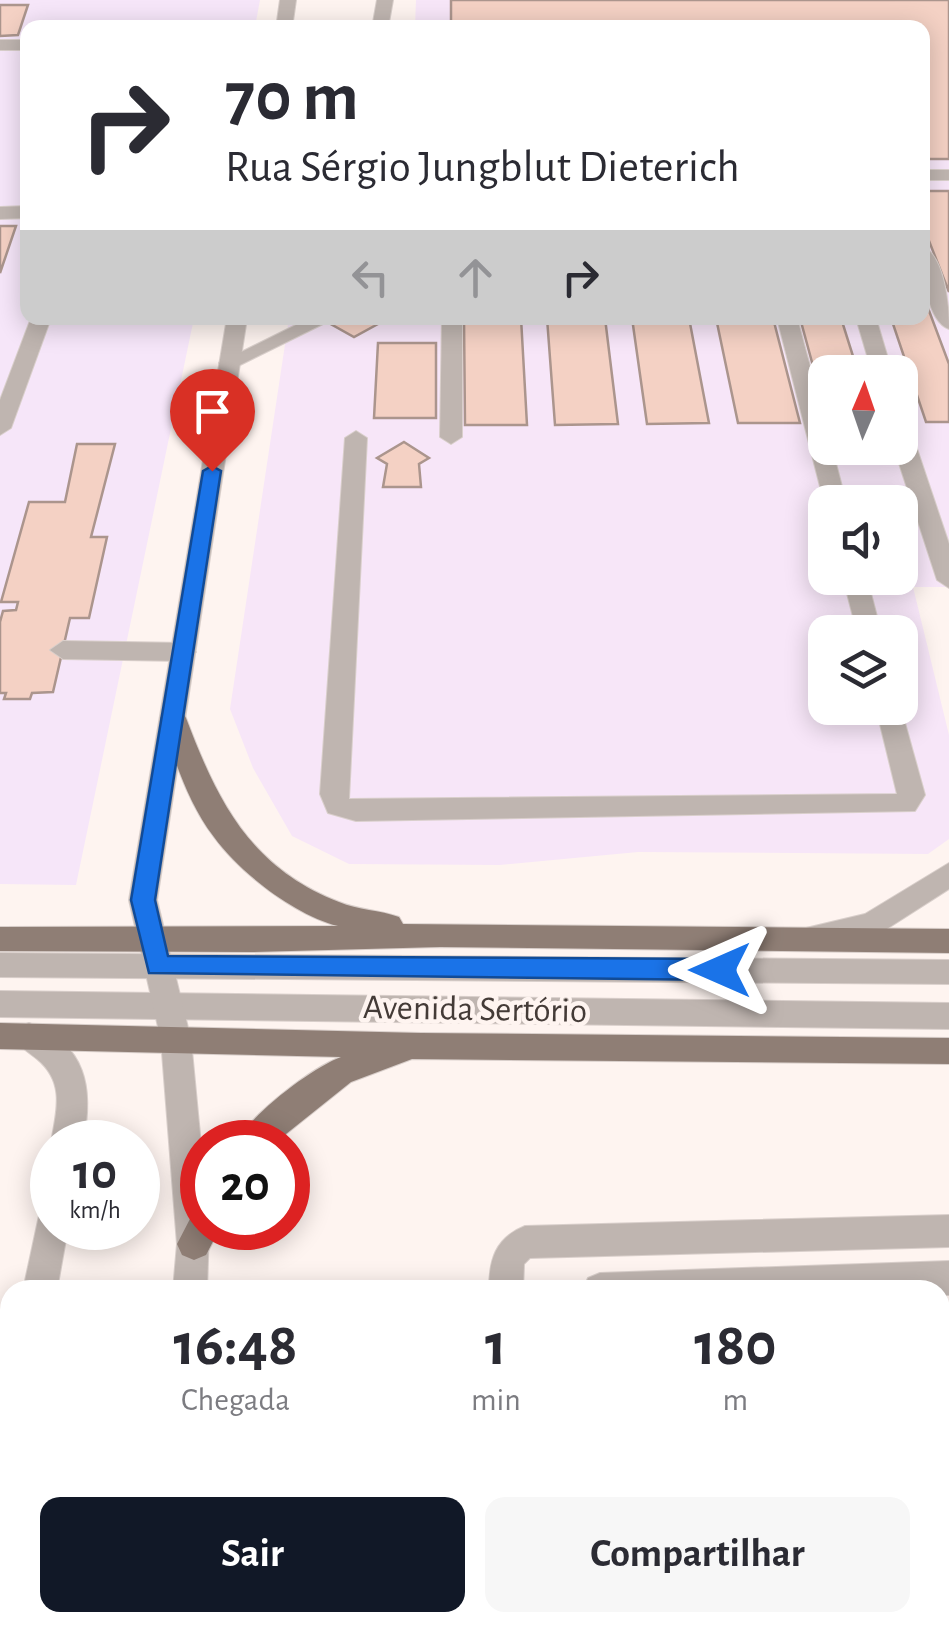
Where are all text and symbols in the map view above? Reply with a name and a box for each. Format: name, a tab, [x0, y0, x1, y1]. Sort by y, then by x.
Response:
icon: right	[60, 60, 190, 190]
text: 70 m	[225, 63, 359, 133]
text: Rua Sérgio Jungblut Dieterich	[225, 145, 740, 190]
icon: left	[343, 250, 398, 305]
icon: ahead	[448, 250, 503, 305]
icon: right	[553, 250, 608, 305]
north arrow	[808, 355, 918, 465]
map controls	[808, 355, 918, 725]
pin	[170, 369, 255, 472]
icon: arrive	[185, 384, 240, 439]
button: sound	[808, 485, 918, 595]
button: layers	[808, 615, 918, 725]
position arrow	[668, 918, 772, 1022]
street label: Avenida Sertório	[363, 990, 587, 1029]
speed limit sign: 20	[180, 1120, 310, 1250]
text: 10	[73, 1148, 117, 1198]
text: km/h	[69, 1198, 121, 1223]
text: 16:48	[173, 1316, 297, 1376]
text: 1	[485, 1316, 507, 1376]
text: 180	[694, 1316, 777, 1376]
text: Chegada	[181, 1384, 290, 1416]
text: min	[471, 1384, 521, 1416]
text: m	[723, 1384, 748, 1416]
button: Sair	[40, 1497, 465, 1612]
button: Compartilhar	[485, 1497, 910, 1612]

